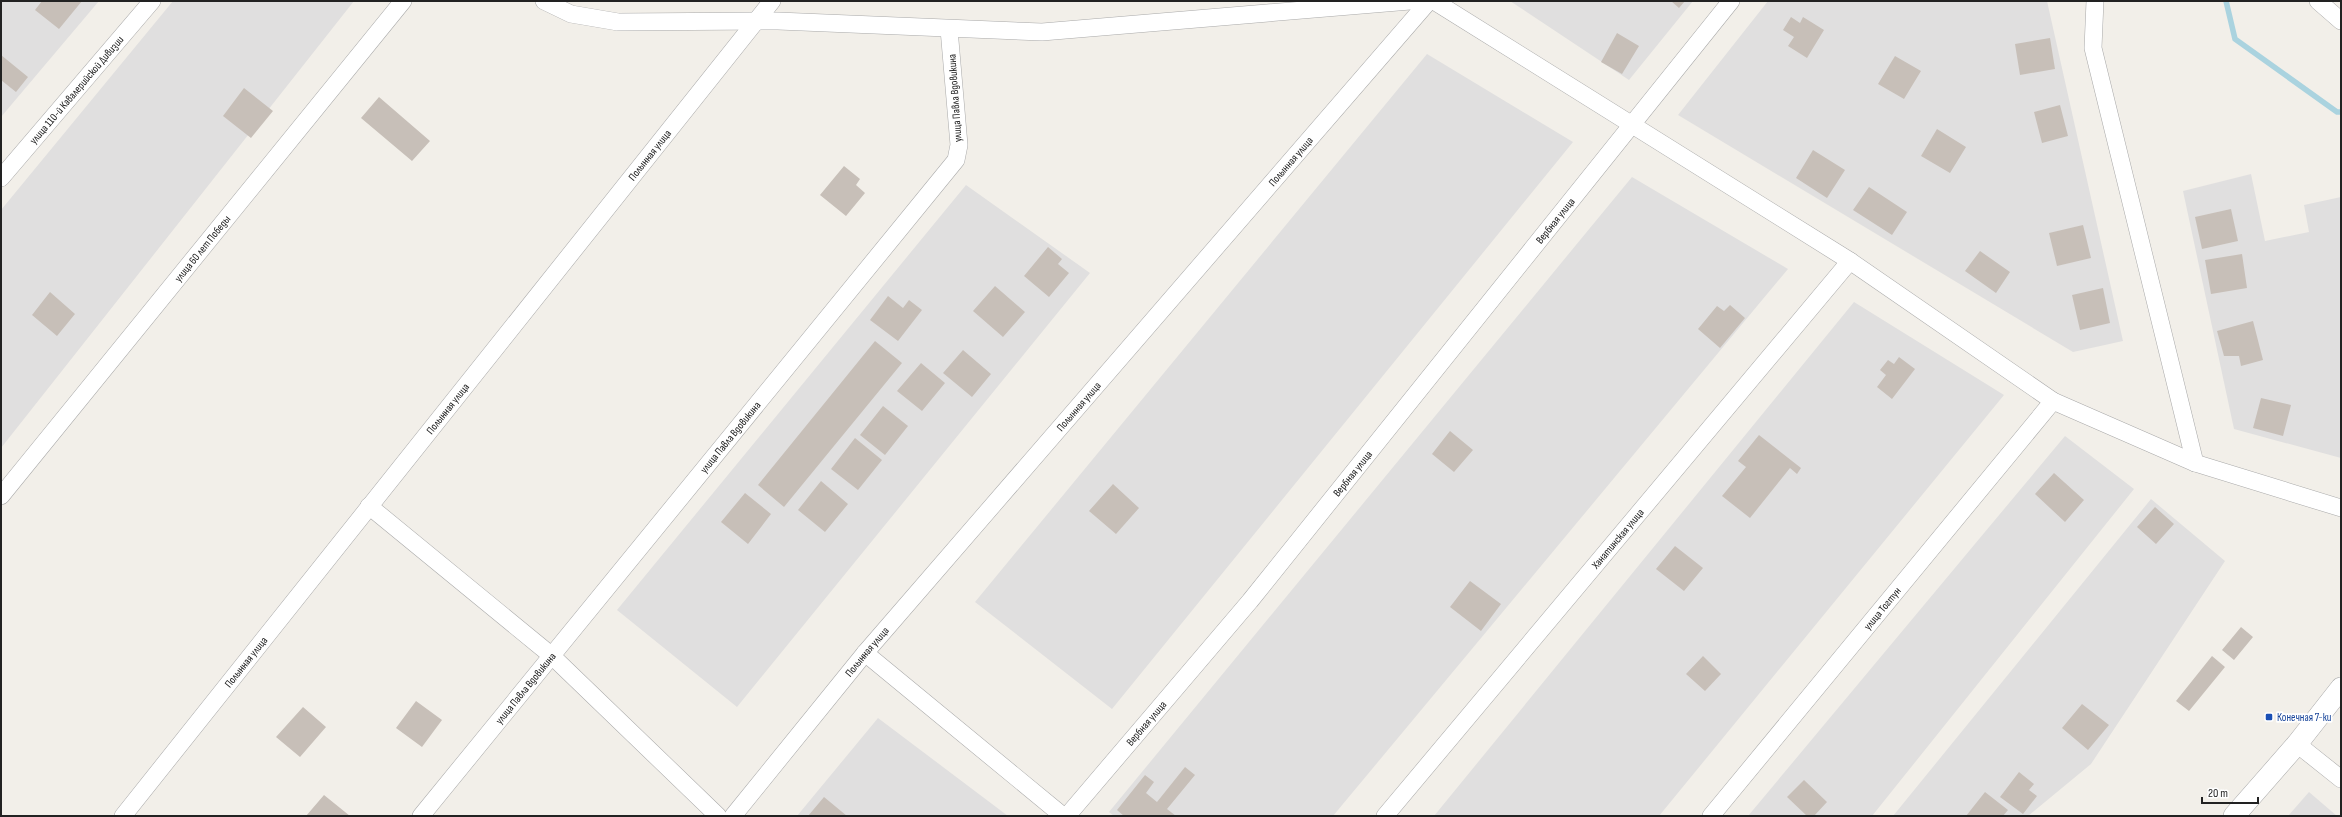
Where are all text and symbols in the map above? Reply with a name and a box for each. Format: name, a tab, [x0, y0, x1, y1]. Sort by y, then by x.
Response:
street label: улица 110-й Кавалерийской Дивизии	[27, 33, 126, 146]
street label: улица Павла Вдовикина	[945, 53, 965, 143]
street label: Полынная улица	[625, 127, 674, 183]
street label: Полынная улица	[1265, 134, 1315, 189]
street label: Вербная улица	[1533, 195, 1577, 246]
street label: улица 60 лет Победы	[171, 212, 233, 284]
street label: Полынная улица	[1053, 379, 1103, 434]
street label: Полынная улица	[423, 380, 472, 436]
street label: улица Павла Вдовикина	[697, 399, 763, 475]
street label: Вербная улица	[1330, 448, 1375, 499]
street label: Ханатинская улица	[1588, 506, 1646, 572]
street label: улица Тогтун	[1861, 584, 1903, 632]
street label: Полынная улица	[842, 624, 891, 679]
street label: Полынная улица	[222, 634, 270, 690]
street label: улица Павла Вдовикина	[492, 650, 558, 727]
street label: Вербная улица	[1123, 698, 1169, 748]
place label: Конечная 7-ки	[2277, 711, 2332, 724]
marker: Конечная 7-ки	[2264, 712, 2274, 722]
scale bar	[2202, 779, 2258, 805]
text: 20 m	[2208, 786, 2228, 801]

